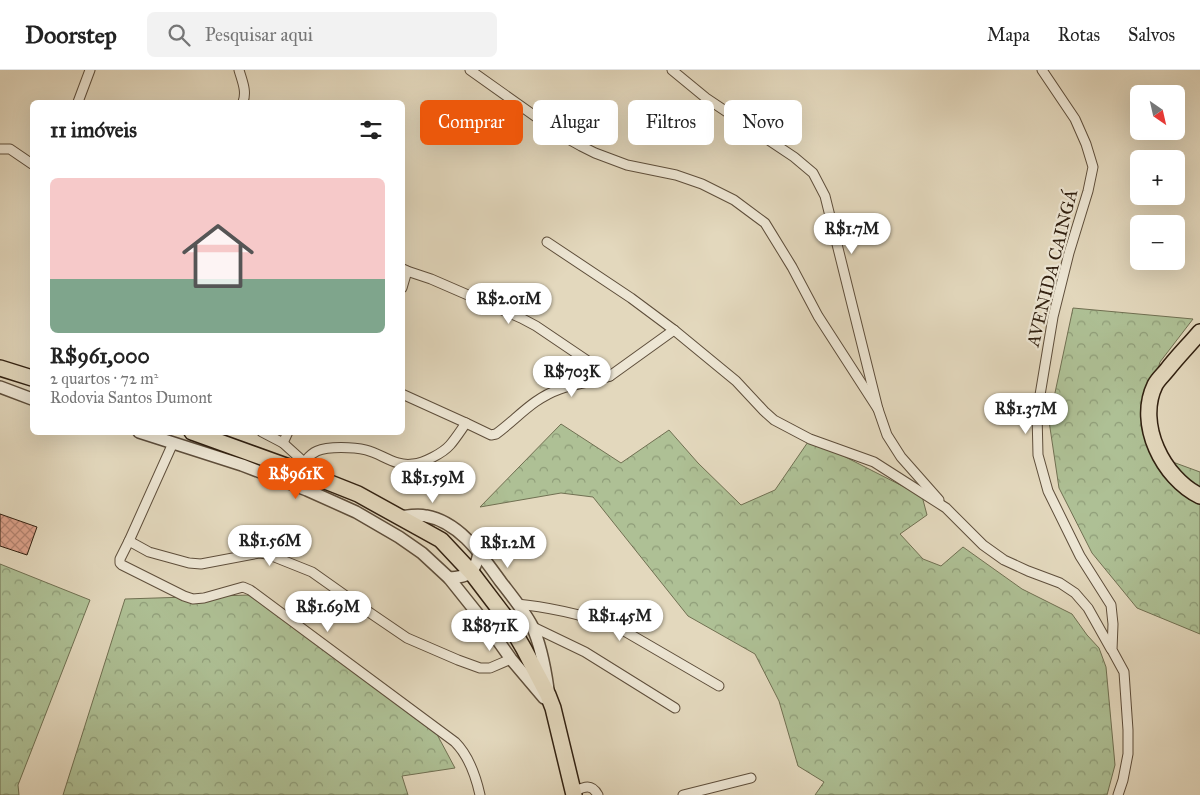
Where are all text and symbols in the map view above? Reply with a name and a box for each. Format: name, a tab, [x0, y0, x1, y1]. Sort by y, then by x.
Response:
search box	[147, 12, 497, 57]
text: Doorstep	[25, 20, 117, 50]
icon: search	[165, 21, 193, 49]
text: Pesquisar aqui	[205, 23, 313, 46]
text: Mapa	[987, 24, 1030, 46]
text: Rotas	[1058, 24, 1100, 46]
text: Salvos	[1128, 24, 1175, 46]
north arrow	[1130, 85, 1185, 140]
map controls	[1130, 85, 1185, 270]
chip: Comprar	[420, 100, 523, 145]
chip: Alugar	[533, 100, 618, 145]
chip: Filtros	[628, 100, 714, 145]
chip: Novo	[724, 100, 802, 145]
icon: filters	[357, 116, 385, 144]
text: 11 imóveis	[50, 117, 137, 143]
button: +	[1130, 150, 1185, 205]
street label: AVENIDA CAINGÁ	[1020, 187, 1082, 350]
icon: home	[173, 211, 263, 301]
pin: R$1.7M	[811, 212, 893, 255]
button: −	[1130, 215, 1185, 270]
text: R$1.7M	[825, 219, 879, 238]
pin: R$2.01M	[463, 282, 555, 325]
text: R$2.01M	[477, 289, 541, 308]
text: R$961,000	[50, 343, 150, 369]
pin: R$703K	[531, 356, 613, 398]
text: R$703K	[544, 362, 600, 381]
text: 2 quartos · 72 m²	[50, 369, 158, 388]
text: Rodovia Santos Dumont	[50, 388, 212, 407]
pin: R$1.37M	[980, 392, 1072, 435]
text: R$1.37M	[995, 399, 1057, 418]
pin: R$961K	[255, 458, 337, 500]
pin: R$1.59M	[387, 462, 479, 504]
text: R$961K	[268, 464, 324, 483]
text: R$1.59M	[402, 468, 464, 487]
pin: R$1.56M	[224, 524, 316, 567]
pin: R$1.2M	[467, 526, 549, 569]
text: R$1.56M	[239, 531, 301, 550]
text: R$1.2M	[481, 533, 535, 552]
pin: R$1.69M	[282, 590, 374, 633]
text: R$1.69M	[296, 597, 360, 616]
pin: R$1.45M	[574, 600, 666, 642]
text: R$1.45M	[588, 606, 652, 625]
pin: R$871K	[449, 610, 531, 652]
text: R$871K	[462, 616, 518, 635]

